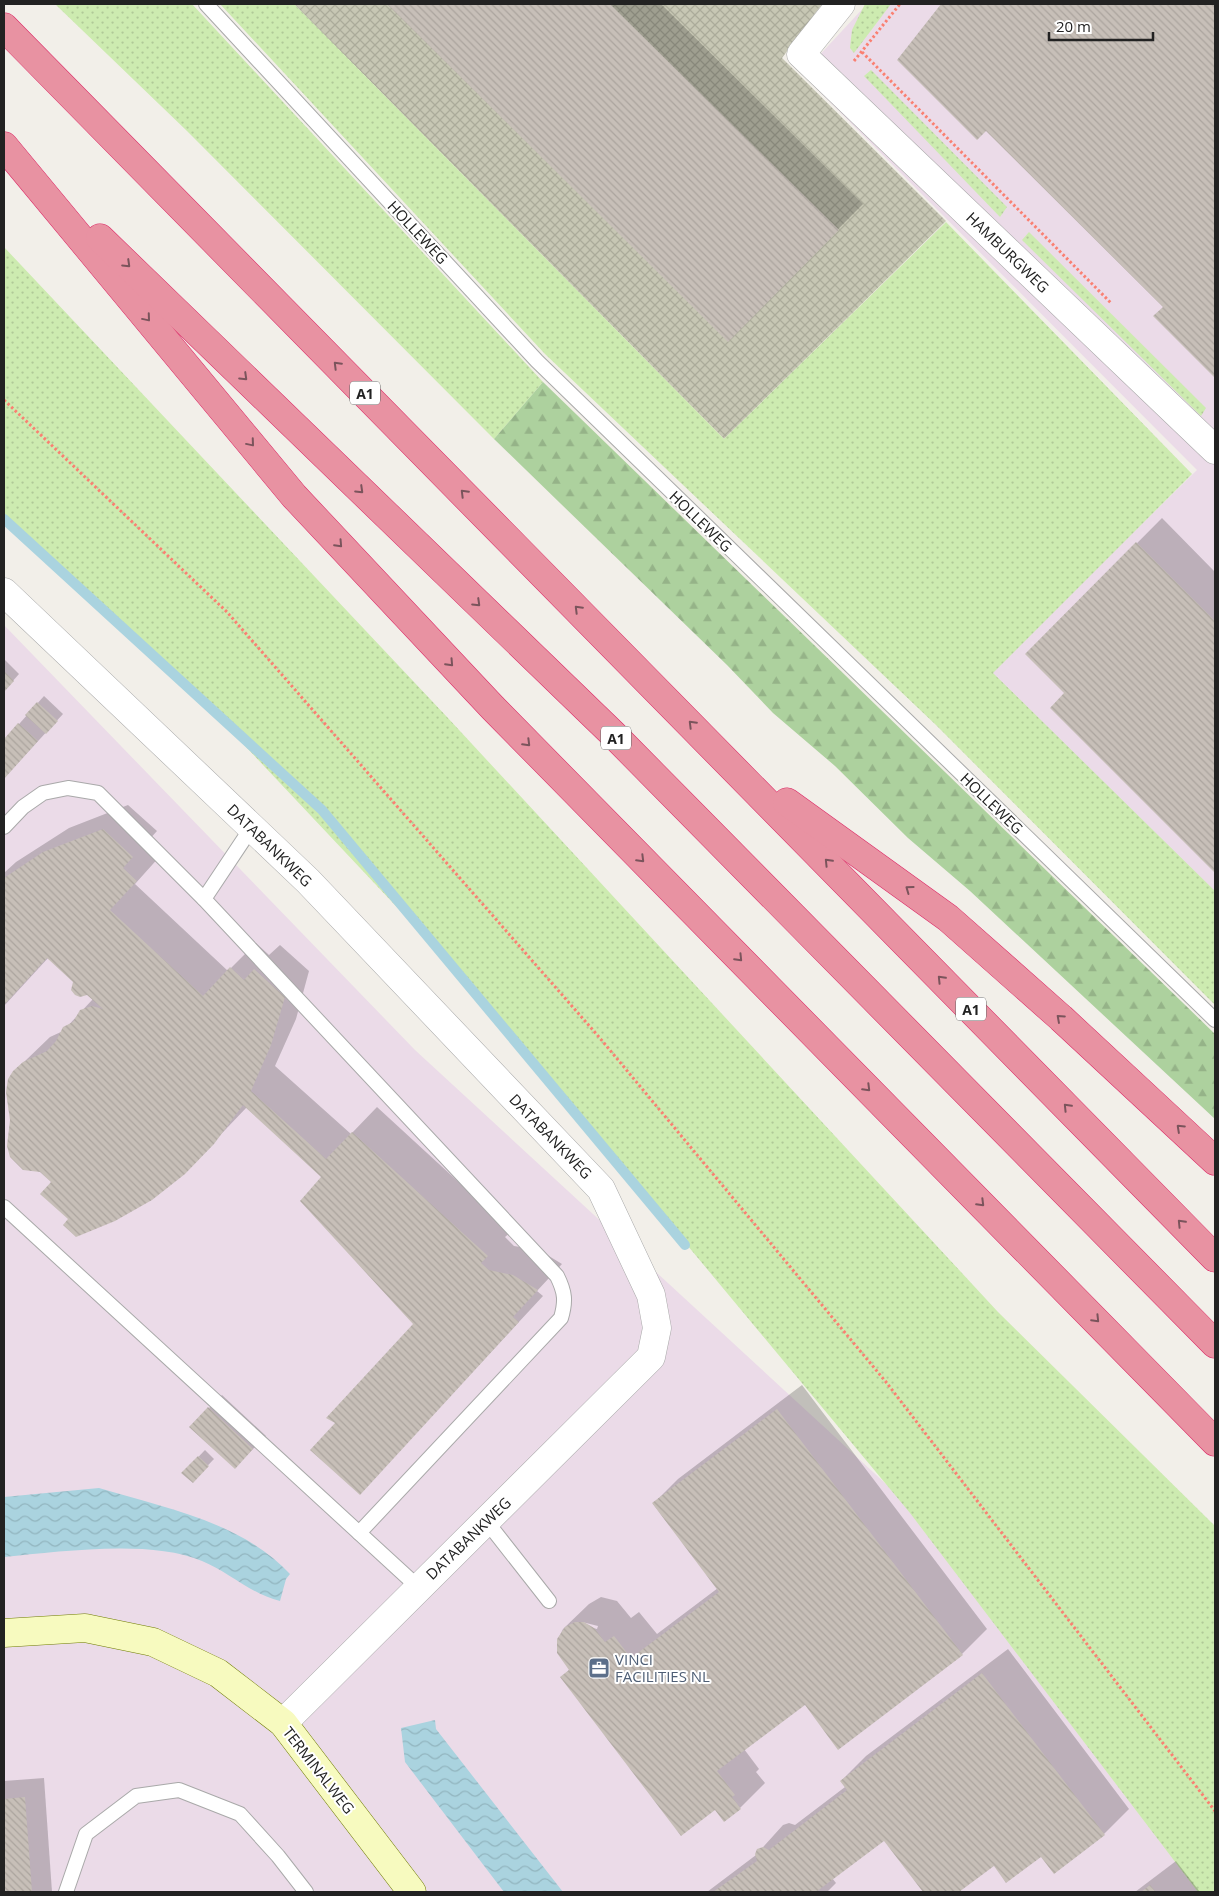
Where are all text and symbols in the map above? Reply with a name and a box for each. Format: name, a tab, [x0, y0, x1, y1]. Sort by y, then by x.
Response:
scale bar	[1049, 10, 1153, 42]
text: 20 m	[1056, 16, 1091, 36]
street label: HOLLEWEG	[383, 196, 453, 268]
street label: HAMBURGWEG	[962, 207, 1054, 297]
one-way arrow	[121, 258, 130, 267]
one-way arrow	[141, 312, 149, 321]
one-way arrow	[334, 362, 343, 371]
one-way arrow	[238, 371, 247, 380]
road number: A1	[350, 382, 380, 404]
one-way arrow	[245, 437, 253, 446]
one-way arrow	[355, 484, 364, 493]
street label: HOLLEWEG	[665, 486, 737, 556]
one-way arrow	[461, 490, 470, 499]
one-way arrow	[334, 538, 343, 547]
one-way arrow	[471, 597, 480, 606]
one-way arrow	[575, 606, 584, 615]
one-way arrow	[444, 657, 453, 666]
one-way arrow	[689, 721, 698, 730]
road number: A1	[601, 726, 631, 750]
one-way arrow	[521, 737, 530, 746]
street label: HOLLEWEG	[956, 768, 1028, 838]
street label: DATABANKWEG	[223, 799, 317, 891]
one-way arrow	[635, 853, 644, 862]
one-way arrow	[825, 859, 834, 868]
one-way arrow	[906, 887, 915, 895]
one-way arrow	[733, 952, 742, 961]
one-way arrow	[938, 975, 947, 984]
road number: A1	[956, 998, 986, 1021]
one-way arrow	[1057, 1014, 1066, 1023]
one-way arrow	[861, 1082, 870, 1091]
street label: DATABANKWEG	[505, 1089, 597, 1183]
one-way arrow	[1064, 1104, 1073, 1113]
one-way arrow	[1176, 1125, 1185, 1134]
one-way arrow	[976, 1198, 985, 1207]
one-way arrow	[1178, 1220, 1187, 1229]
one-way arrow	[1090, 1313, 1099, 1322]
street label: DATABANKWEG	[421, 1492, 515, 1584]
place label: VINCI FACILITIES NL	[615, 1649, 710, 1686]
office icon: VINCI FACILITIES NL	[587, 1656, 611, 1680]
street label: TERMINALWEG	[279, 1722, 359, 1818]

